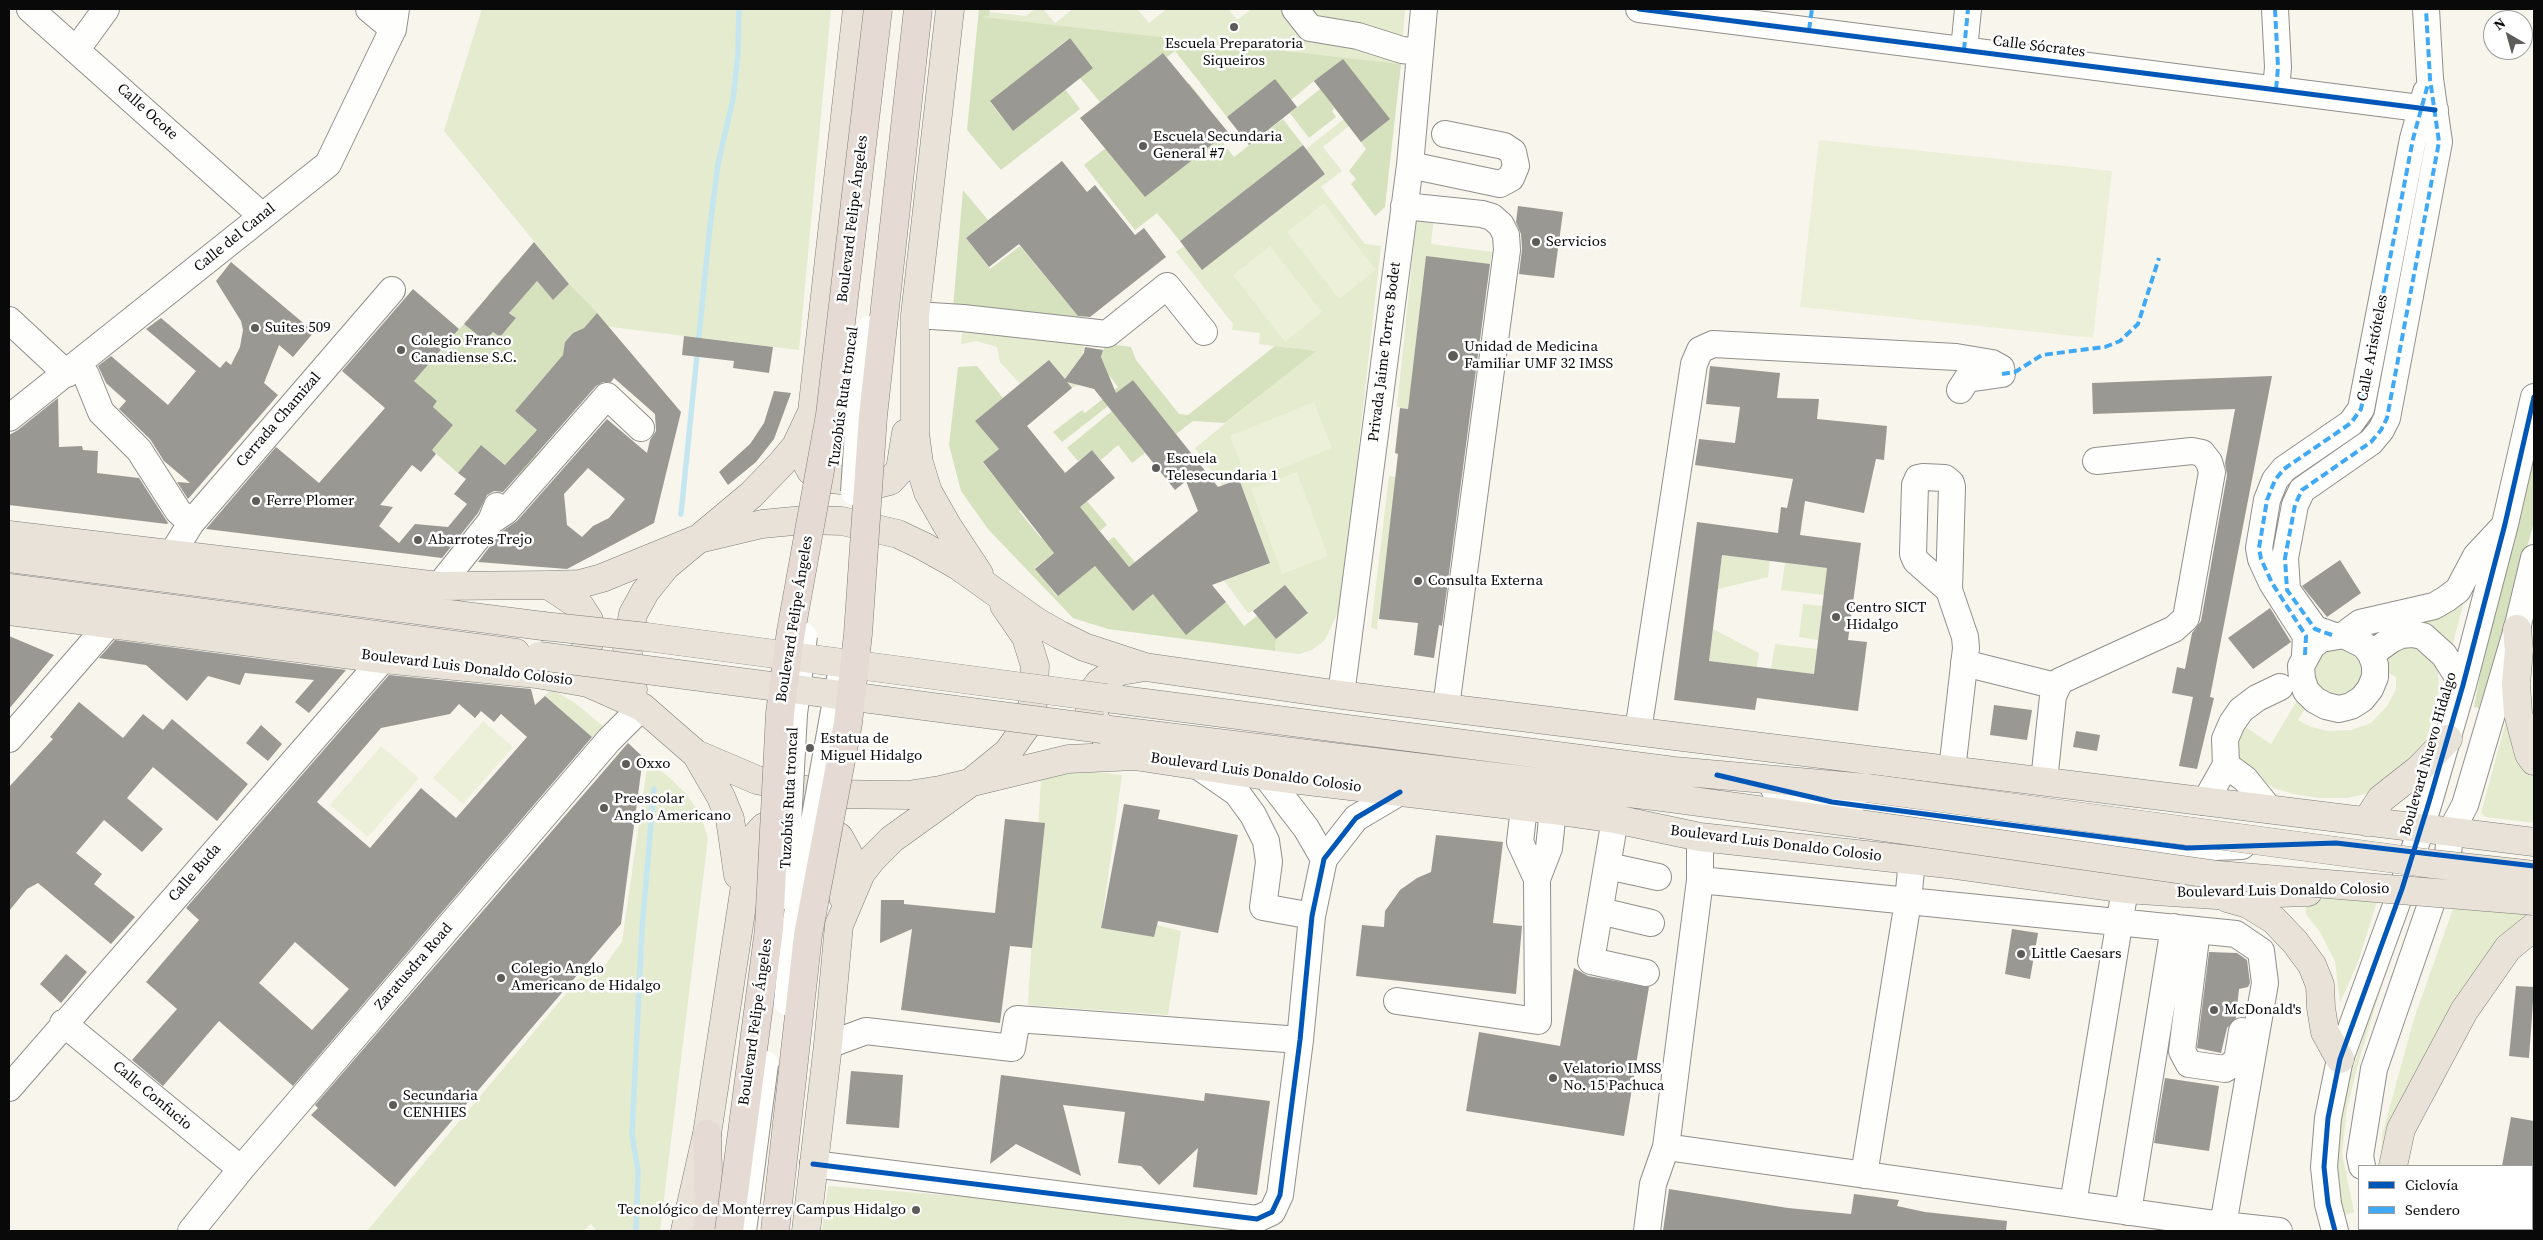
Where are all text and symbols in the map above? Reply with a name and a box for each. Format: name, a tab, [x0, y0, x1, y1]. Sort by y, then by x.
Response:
north arrow	[2483, 10, 2533, 60]
text: N	[2489, 13, 2510, 35]
marker: Escuela Preparatoria Siqueiros	[1228, 21, 1240, 33]
street label: Calle Sócrates	[1992, 32, 2086, 62]
place label: Escuela Preparatoria Siqueiros	[1165, 35, 1303, 70]
street label: Calle Ocote	[113, 80, 181, 144]
place label: Escuela Secundaria General #7	[1153, 128, 1282, 163]
street label: Boulevard Felipe Ángeles	[834, 134, 872, 304]
marker: Escuela Secundaria General #7	[1137, 140, 1149, 152]
street label: Calle del Canal	[191, 200, 279, 276]
place label: Servicios	[1546, 233, 1606, 251]
marker: Servicios	[1530, 236, 1542, 248]
street label: Privada Jaime Torres Bodet	[1365, 261, 1405, 443]
street label: Calle Aristóteles	[2354, 293, 2392, 403]
place label: Suites 509	[265, 319, 331, 337]
marker: Suites 509	[249, 322, 261, 334]
street label: Tuzobús Ruta troncal	[825, 326, 863, 468]
place label: Colegio Franco Canadiense S.C.	[411, 332, 517, 367]
place label: Unidad de Medicina Familiar UMF 32 IMSS	[1464, 338, 1613, 373]
marker: Colegio Franco Canadiense S.C.	[395, 344, 407, 356]
marker: Unidad de Medicina Familiar UMF 32 IMSS	[1446, 349, 1460, 363]
street label: Cerrada Chamizal	[233, 369, 325, 471]
place label: Escuela Telesecundaria 1	[1166, 450, 1278, 485]
marker: Escuela Telesecundaria 1	[1150, 462, 1162, 474]
place label: Ferre Plomer	[266, 492, 354, 510]
marker: Ferre Plomer	[250, 495, 262, 507]
place label: Abarrotes Trejo	[428, 531, 532, 549]
marker: Abarrotes Trejo	[412, 534, 424, 546]
street label: Boulevard Felipe Ángeles	[773, 534, 817, 704]
place label: Consulta Externa	[1428, 572, 1543, 590]
marker: Consulta Externa	[1412, 575, 1424, 587]
place label: Centro SICT Hidalgo	[1846, 599, 1926, 634]
marker: Centro SICT Hidalgo	[1830, 611, 1842, 623]
street label: Boulevard Luis Donaldo Colosio	[360, 646, 574, 690]
street label: Boulevard Nuevo Hidalgo	[2397, 670, 2461, 838]
street label: Tuzobús Ruta troncal	[777, 727, 803, 869]
place label: Estatua de Miguel Hidalgo	[820, 730, 922, 765]
marker: Estatua de Miguel Hidalgo	[804, 742, 816, 754]
street label: Boulevard Luis Donaldo Colosio	[1149, 749, 1363, 797]
place label: Oxxo	[636, 755, 670, 773]
marker: Oxxo	[620, 758, 632, 770]
place label: Preescolar Anglo Americano	[614, 790, 731, 825]
marker: Preescolar Anglo Americano	[598, 802, 610, 814]
street label: Boulevard Luis Donaldo Colosio	[1669, 822, 1883, 866]
street label: Calle Buda	[165, 840, 225, 906]
street label: Boulevard Luis Donaldo Colosio	[2176, 880, 2390, 902]
street label: Zaratusdra Road	[371, 920, 457, 1014]
street label: Boulevard Felipe Ángeles	[735, 937, 777, 1107]
place label: Little Caesars	[2031, 945, 2121, 963]
marker: Little Caesars	[2015, 948, 2027, 960]
place label: Colegio Anglo Americano de Hidalgo	[511, 960, 661, 995]
marker: Colegio Anglo Americano de Hidalgo	[495, 972, 507, 984]
place label: McDonald's	[2224, 1001, 2301, 1019]
marker: McDonald's	[2208, 1004, 2220, 1016]
street label: Calle Confucio	[109, 1058, 195, 1134]
place label: Velatorio IMSS No. 15 Pachuca	[1563, 1060, 1664, 1095]
marker: Velatorio IMSS No. 15 Pachuca	[1547, 1072, 1559, 1084]
place label: Secundaria CENHIES	[403, 1087, 478, 1122]
marker: Secundaria CENHIES	[387, 1099, 399, 1111]
legend	[2358, 1165, 2533, 1230]
text: Ciclovía	[2405, 1174, 2458, 1195]
text: Sendero	[2405, 1199, 2460, 1220]
place label: Tecnológico de Monterrey Campus Hidalgo	[618, 1201, 906, 1219]
marker: Tecnológico de Monterrey Campus Hidalgo	[910, 1204, 922, 1216]

